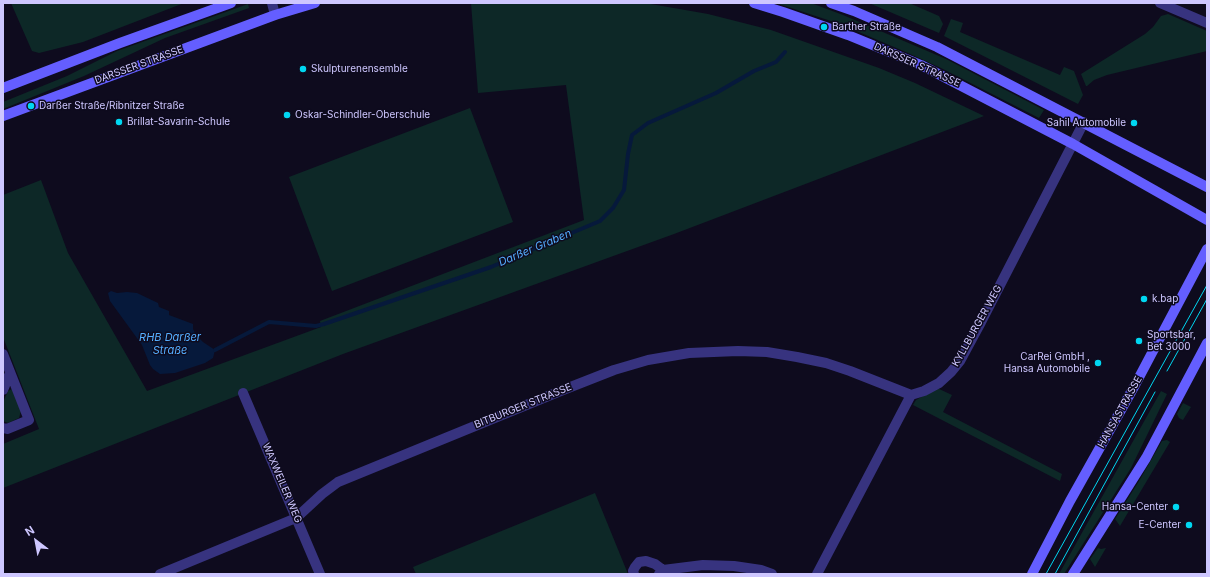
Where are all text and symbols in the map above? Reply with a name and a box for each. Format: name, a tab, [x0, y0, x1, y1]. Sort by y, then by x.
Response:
place label: Barther Straße	[832, 21, 901, 33]
marker: Barther Straße	[819, 22, 829, 32]
street label: DARSSER STRASSE	[872, 41, 962, 89]
street label: DARSSER STRASSE	[93, 43, 185, 87]
place label: Skulpturenensemble	[311, 63, 408, 75]
marker: Skulpturenensemble	[298, 64, 308, 74]
place label: Darßer Straße/Ribnitzer Straße	[39, 100, 184, 112]
marker: Darßer Straße/Ribnitzer Straße	[26, 101, 36, 111]
place label: Oskar-Schindler-Oberschule	[295, 109, 430, 121]
marker: Oskar-Schindler-Oberschule	[282, 110, 292, 120]
place label: Brillat-Savarin-Schule	[127, 116, 230, 128]
marker: Brillat-Savarin-Schule	[114, 117, 124, 127]
place label: Sahil Automobile	[1047, 117, 1126, 129]
marker: Sahil Automobile	[1129, 118, 1139, 128]
water label: Darßer Graben	[497, 227, 573, 269]
street label: KYLLBURGER WEG	[950, 283, 1004, 369]
place label: k.bap	[1152, 293, 1178, 305]
marker: k.bap	[1139, 294, 1149, 304]
place label: Sportsbar, Bet 3000	[1147, 329, 1196, 352]
water label: RHB Darßer Straße	[139, 331, 201, 357]
marker: Sportsbar, Bet 3000	[1134, 336, 1144, 346]
place label: CarRei GmbH , Hansa Automobile	[1004, 351, 1090, 374]
marker: CarRei GmbH , Hansa Automobile	[1093, 358, 1103, 368]
street label: HANSASTRASSE	[1095, 374, 1145, 450]
street label: BITBURGER STRASSE	[473, 381, 573, 431]
street label: WAXWEILER WEG	[260, 441, 304, 525]
place label: Hansa-Center	[1102, 501, 1168, 513]
marker: Hansa-Center	[1171, 502, 1181, 512]
place label: E-Center	[1139, 519, 1181, 531]
marker: E-Center	[1184, 520, 1194, 530]
north arrow	[16, 521, 56, 561]
text: N	[22, 523, 37, 539]

